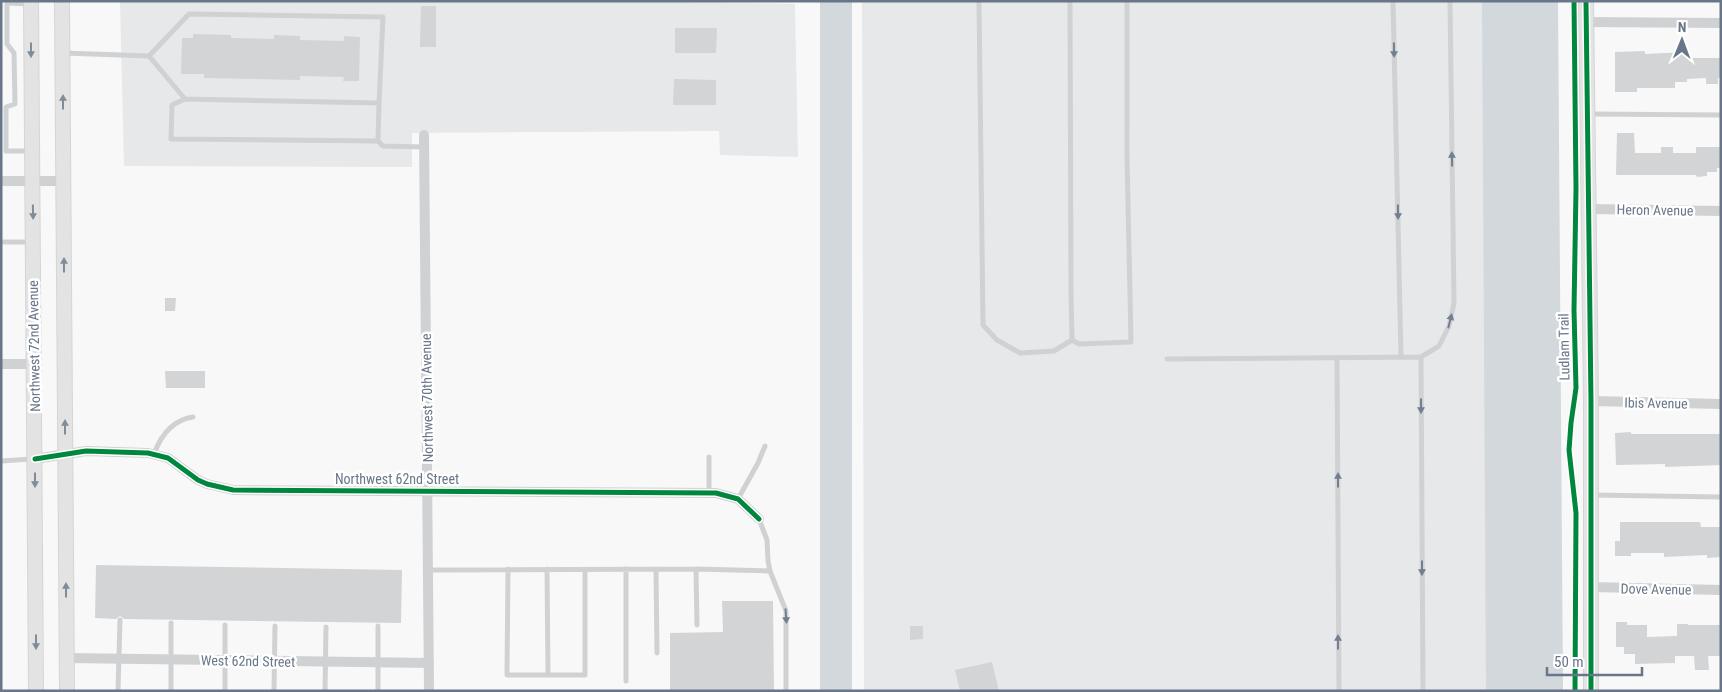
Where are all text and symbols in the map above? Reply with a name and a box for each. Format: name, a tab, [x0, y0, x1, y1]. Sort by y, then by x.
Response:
north arrow	[1657, 15, 1707, 65]
text: N	[1678, 19, 1687, 35]
one-way arrow	[27, 42, 35, 58]
one-way arrow	[1391, 42, 1399, 58]
one-way arrow	[59, 94, 67, 110]
one-way arrow	[1448, 151, 1456, 167]
street label: Heron Avenue	[1617, 201, 1694, 219]
one-way arrow	[29, 205, 37, 221]
one-way arrow	[1394, 205, 1402, 221]
one-way arrow	[60, 256, 68, 272]
street label: Northwest 72nd Avenue	[25, 280, 43, 412]
one-way arrow	[1446, 313, 1454, 329]
street label: Ludlam Trail	[1555, 313, 1573, 381]
street label: Northwest 70th Avenue	[418, 333, 436, 463]
street label: Ibis Avenue	[1624, 394, 1688, 412]
one-way arrow	[1417, 398, 1425, 414]
one-way arrow	[61, 419, 69, 435]
street label: Northwest 62nd Street	[335, 471, 459, 487]
one-way arrow	[1334, 471, 1342, 487]
one-way arrow	[31, 472, 39, 488]
one-way arrow	[1418, 561, 1426, 577]
street label: Dove Avenue	[1620, 580, 1692, 598]
one-way arrow	[62, 581, 70, 597]
one-way arrow	[782, 609, 790, 625]
one-way arrow	[1334, 634, 1342, 650]
one-way arrow	[32, 635, 40, 651]
scale bar	[1547, 644, 1642, 676]
street label: West 62nd Street	[201, 652, 295, 670]
text: 50 m	[1554, 653, 1584, 671]

